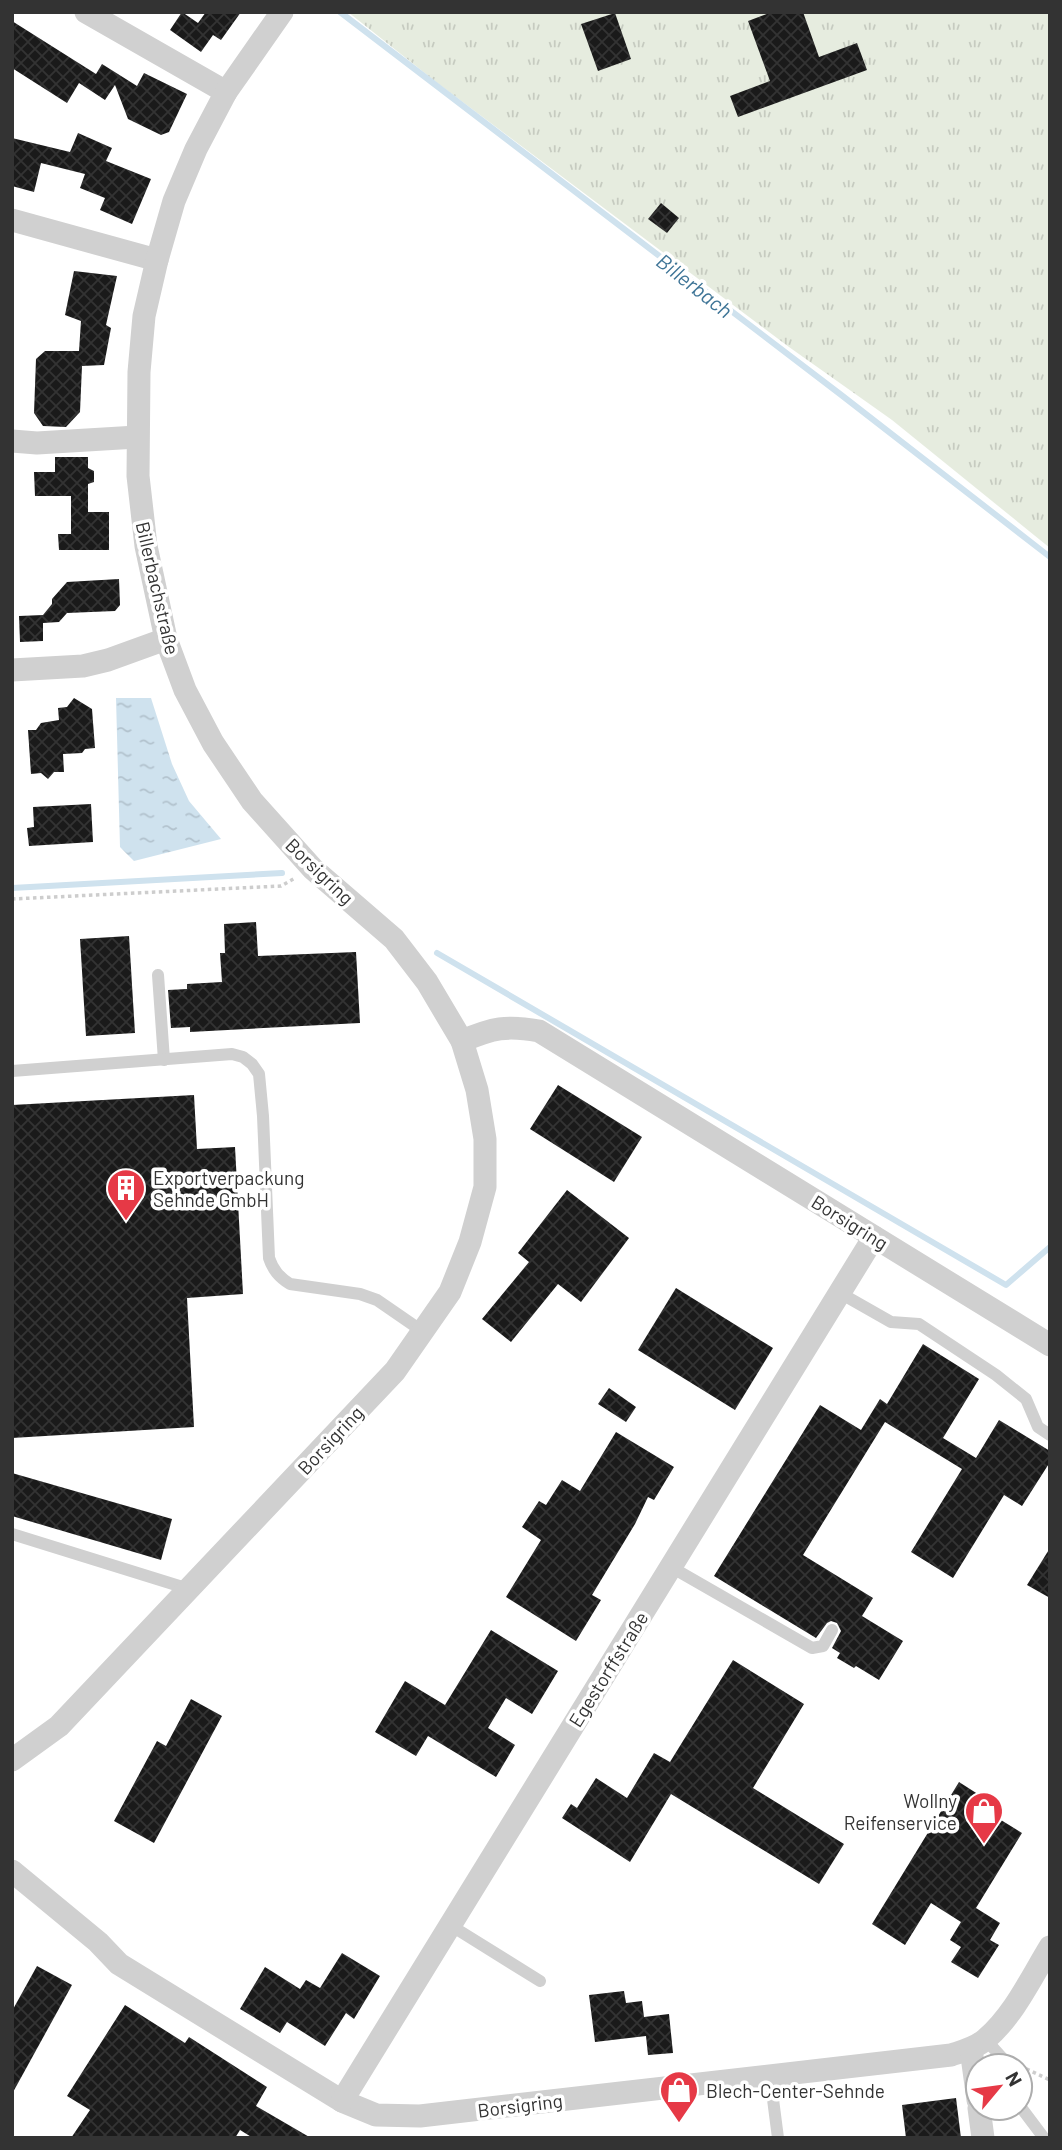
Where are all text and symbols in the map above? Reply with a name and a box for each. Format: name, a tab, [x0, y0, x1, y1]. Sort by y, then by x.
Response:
water label: Billerbach	[652, 248, 738, 322]
street label: Billerbachstraße	[131, 519, 185, 657]
street label: Borsigring	[281, 833, 359, 909]
place label: Exportverpackung Sehnde GmbH	[153, 1166, 304, 1211]
building icon: Exportverpackung Sehnde GmbH	[105, 1167, 147, 1222]
street label: Borsigring	[808, 1190, 892, 1254]
street label: Borsigring	[292, 1401, 368, 1479]
street label: Egestorffstraße	[563, 1607, 653, 1731]
place label: Wollny Reifenservice	[844, 1789, 957, 1834]
shop icon: Wollny Reifenservice	[963, 1790, 1005, 1845]
north arrow	[964, 2052, 1034, 2122]
text: N	[1001, 2067, 1027, 2090]
shop icon: Blech-Center-Sehnde	[658, 2069, 700, 2124]
place label: Blech-Center-Sehnde	[706, 2079, 885, 2102]
street label: Borsigring	[476, 2088, 564, 2122]

